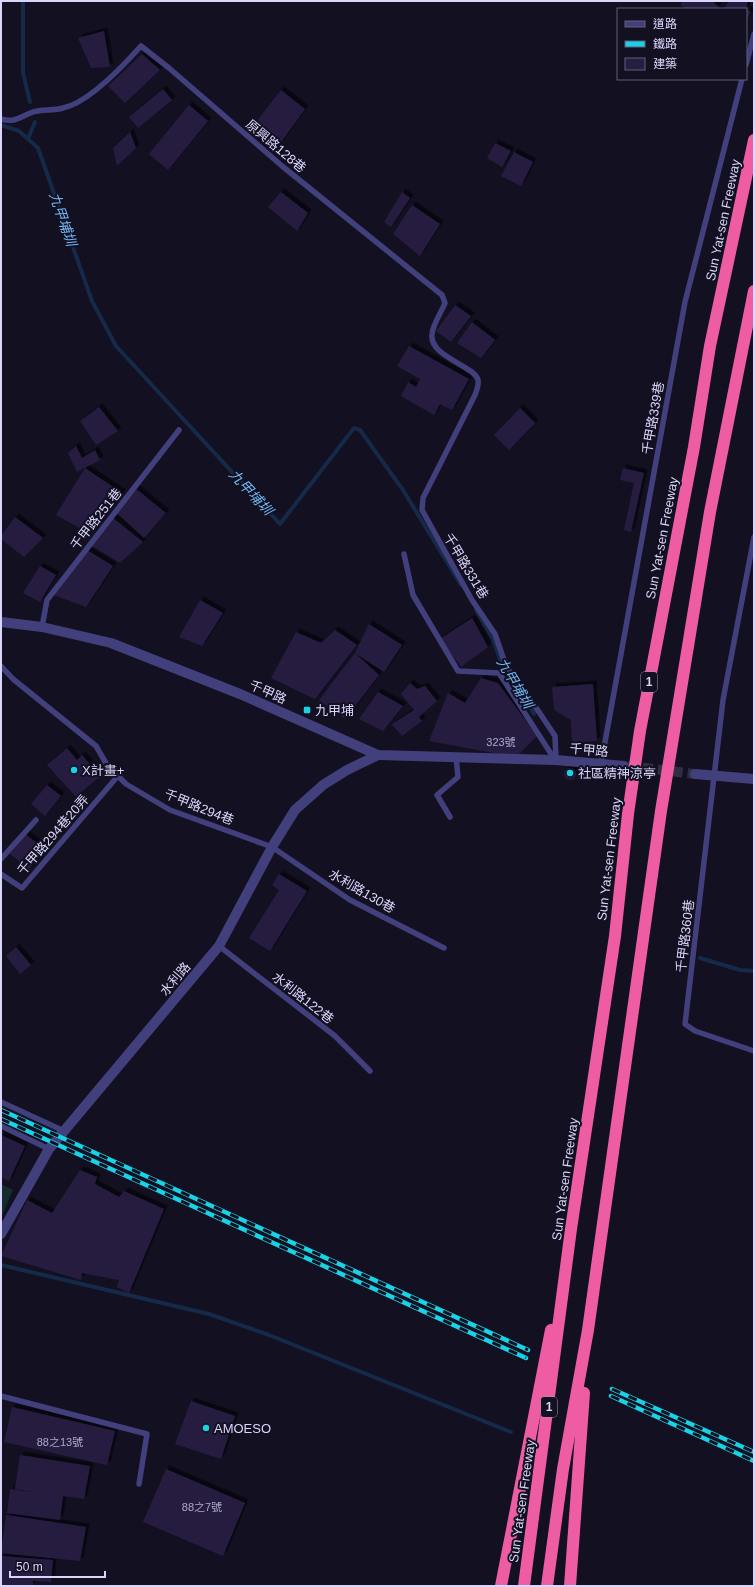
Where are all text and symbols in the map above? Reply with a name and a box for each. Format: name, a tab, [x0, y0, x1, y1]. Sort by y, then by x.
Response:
legend	[617, 8, 747, 80]
text: 道路	[653, 17, 677, 31]
text: 鐵路	[653, 37, 677, 51]
text: 建築	[653, 57, 677, 71]
street label: 原興路128巷	[243, 117, 309, 175]
street label: Sun Yat-sen Freeway	[703, 157, 743, 282]
water label: 九甲埔圳	[46, 190, 80, 250]
street label: 千甲路339巷	[639, 380, 667, 456]
water label: 九甲埔圳	[226, 466, 277, 519]
street label: Sun Yat-sen Freeway	[643, 475, 681, 600]
street label: 千甲路251巷	[67, 485, 125, 553]
street label: 千甲路331巷	[441, 531, 491, 601]
water label: 九甲埔圳	[494, 655, 537, 713]
road number: 1	[641, 672, 657, 692]
street label: 千甲路	[247, 677, 289, 707]
place label: 九甲埔	[315, 703, 354, 718]
marker: 九甲埔	[302, 705, 312, 715]
house number: 323號	[486, 736, 516, 748]
street label: 千甲路	[569, 741, 609, 759]
place label: X計畫+	[82, 763, 124, 778]
marker: X計畫+	[69, 765, 79, 775]
place label: 社區精神涼亭	[578, 766, 656, 781]
marker: 社區精神涼亭	[565, 768, 575, 778]
street label: 千甲路294巷	[162, 786, 236, 828]
street label: 千甲路294巷20弄	[14, 792, 92, 878]
street label: Sun Yat-sen Freeway	[594, 796, 624, 921]
street label: 水利路130巷	[326, 866, 398, 916]
street label: 千甲路360巷	[673, 899, 697, 973]
street label: 水利路	[157, 959, 193, 999]
street label: 水利路122巷	[269, 969, 337, 1027]
street label: Sun Yat-sen Freeway	[549, 1116, 581, 1241]
road number: 1	[541, 1397, 557, 1417]
place label: AMOESO	[214, 1421, 271, 1436]
marker: AMOESO	[201, 1423, 211, 1433]
house number: 88之13號	[37, 1436, 83, 1448]
street label: Sun Yat-sen Freeway	[506, 1438, 538, 1563]
house number: 88之7號	[182, 1501, 222, 1513]
scale bar	[10, 1553, 105, 1579]
text: 50 m	[16, 1560, 43, 1574]

